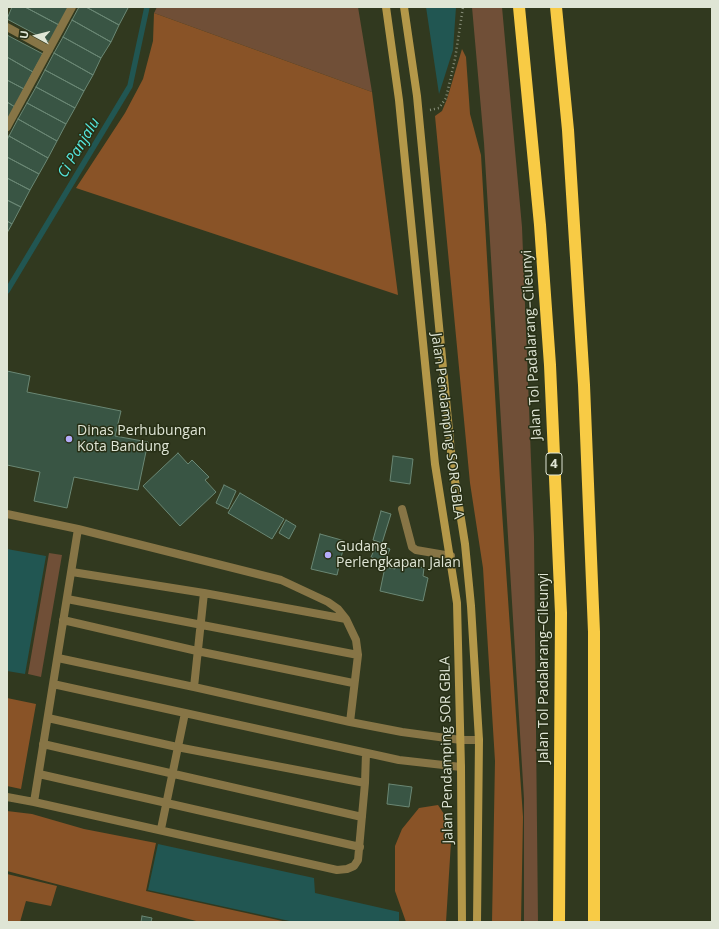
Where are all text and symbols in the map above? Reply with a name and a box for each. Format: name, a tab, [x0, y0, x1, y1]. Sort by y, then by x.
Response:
north arrow	[16, 16, 56, 56]
text: U	[16, 29, 32, 40]
water label: Ci Panjalu	[54, 115, 104, 181]
street label: Jalan Tol Padalarang–Cileunyi	[519, 249, 545, 441]
street label: Jalan Pendamping SOR GBLA	[427, 332, 467, 520]
place label: Dinas Perhubungan Kota Bandung	[77, 423, 206, 456]
marker: Dinas Perhubungan Kota Bandung	[64, 434, 74, 444]
road number: 4	[546, 453, 562, 475]
place label: Gudang Perlengkapan Jalan	[336, 539, 461, 572]
marker: Gudang Perlengkapan Jalan	[323, 550, 333, 560]
street label: Jalan Tol Padalarang–Cileunyi	[536, 573, 552, 763]
street label: Jalan Pendamping SOR GBLA	[437, 656, 457, 844]

